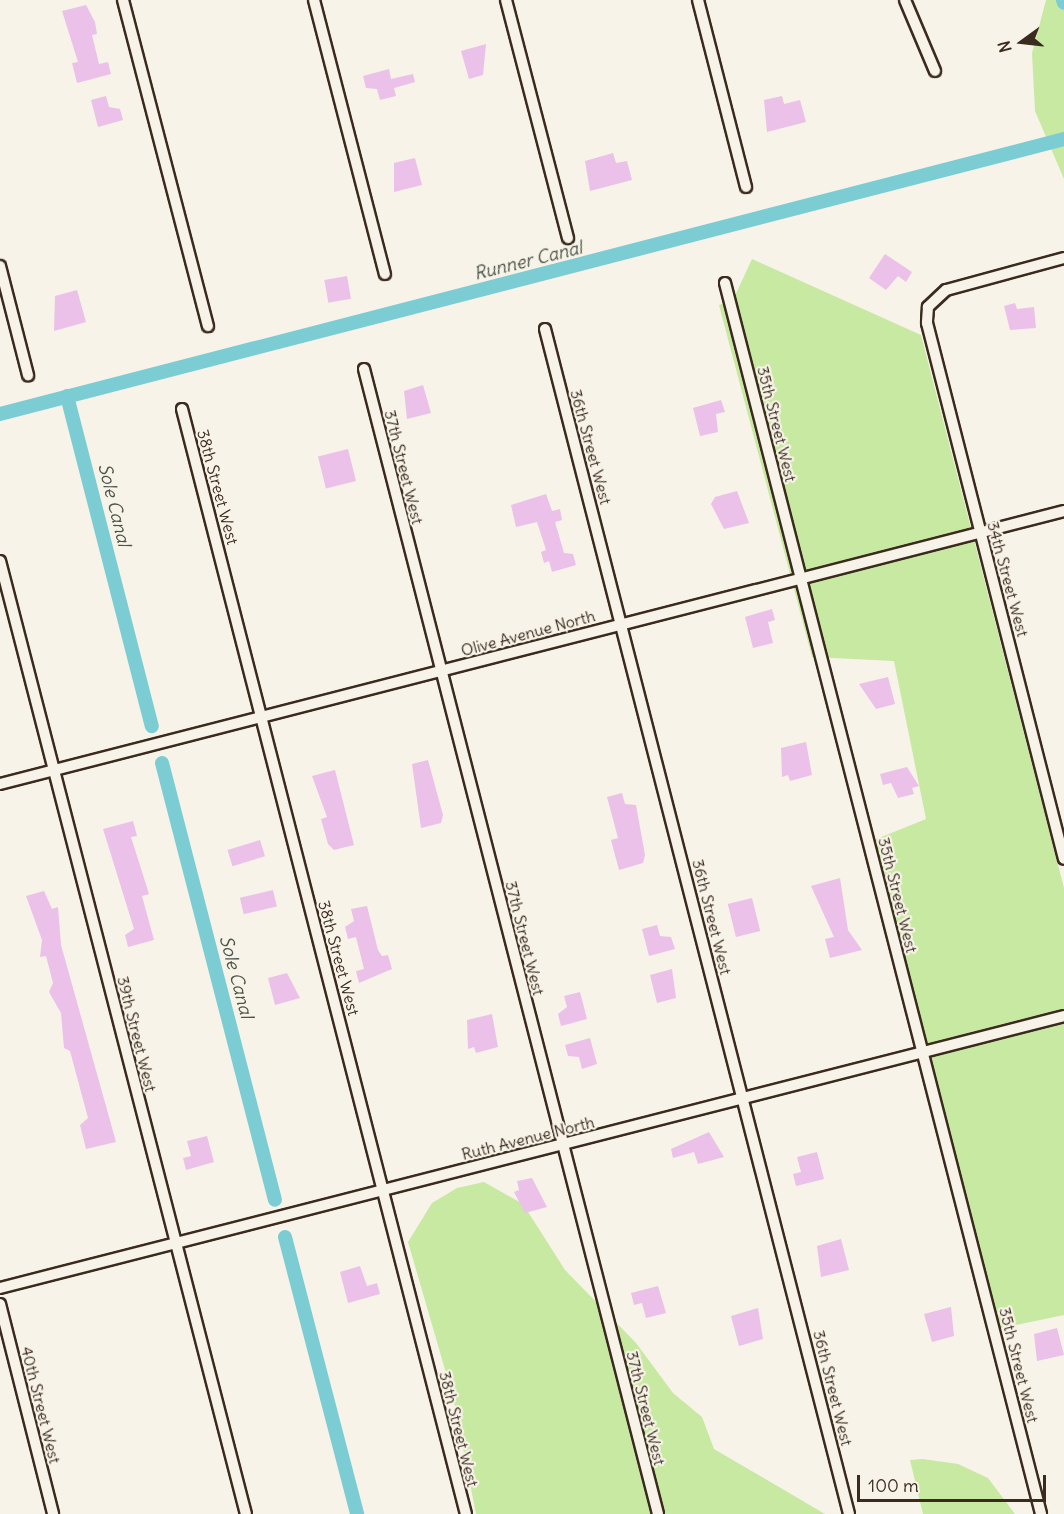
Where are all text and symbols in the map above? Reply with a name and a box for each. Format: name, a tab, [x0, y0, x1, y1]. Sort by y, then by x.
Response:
north arrow	[992, 12, 1052, 72]
text: N	[994, 39, 1016, 55]
water label: Runner Canal	[472, 237, 584, 285]
street label: 35th Street West	[753, 364, 801, 484]
street label: 36th Street West	[566, 387, 616, 507]
street label: 37th Street West	[381, 408, 427, 526]
street label: 38th Street West	[193, 427, 243, 547]
water label: Sole Canal	[93, 461, 135, 549]
street label: 34th Street West	[983, 519, 1033, 639]
street label: Olive Avenue North	[459, 606, 597, 660]
street label: 35th Street West	[874, 835, 922, 955]
street label: 36th Street West	[688, 857, 736, 977]
street label: 37th Street West	[502, 879, 548, 997]
street label: 38th Street West	[314, 898, 364, 1018]
water label: Sole Canal	[215, 933, 257, 1021]
street label: 39th Street West	[113, 974, 161, 1094]
street label: Ruth Avenue North	[460, 1112, 596, 1164]
street label: 35th Street West	[995, 1305, 1043, 1425]
street label: 36th Street West	[809, 1328, 857, 1448]
street label: 40th Street West	[17, 1344, 65, 1466]
street label: 37th Street West	[623, 1349, 669, 1467]
street label: 38th Street West	[435, 1369, 483, 1489]
scale bar	[860, 1463, 1049, 1501]
text: 100 m	[868, 1474, 919, 1497]

